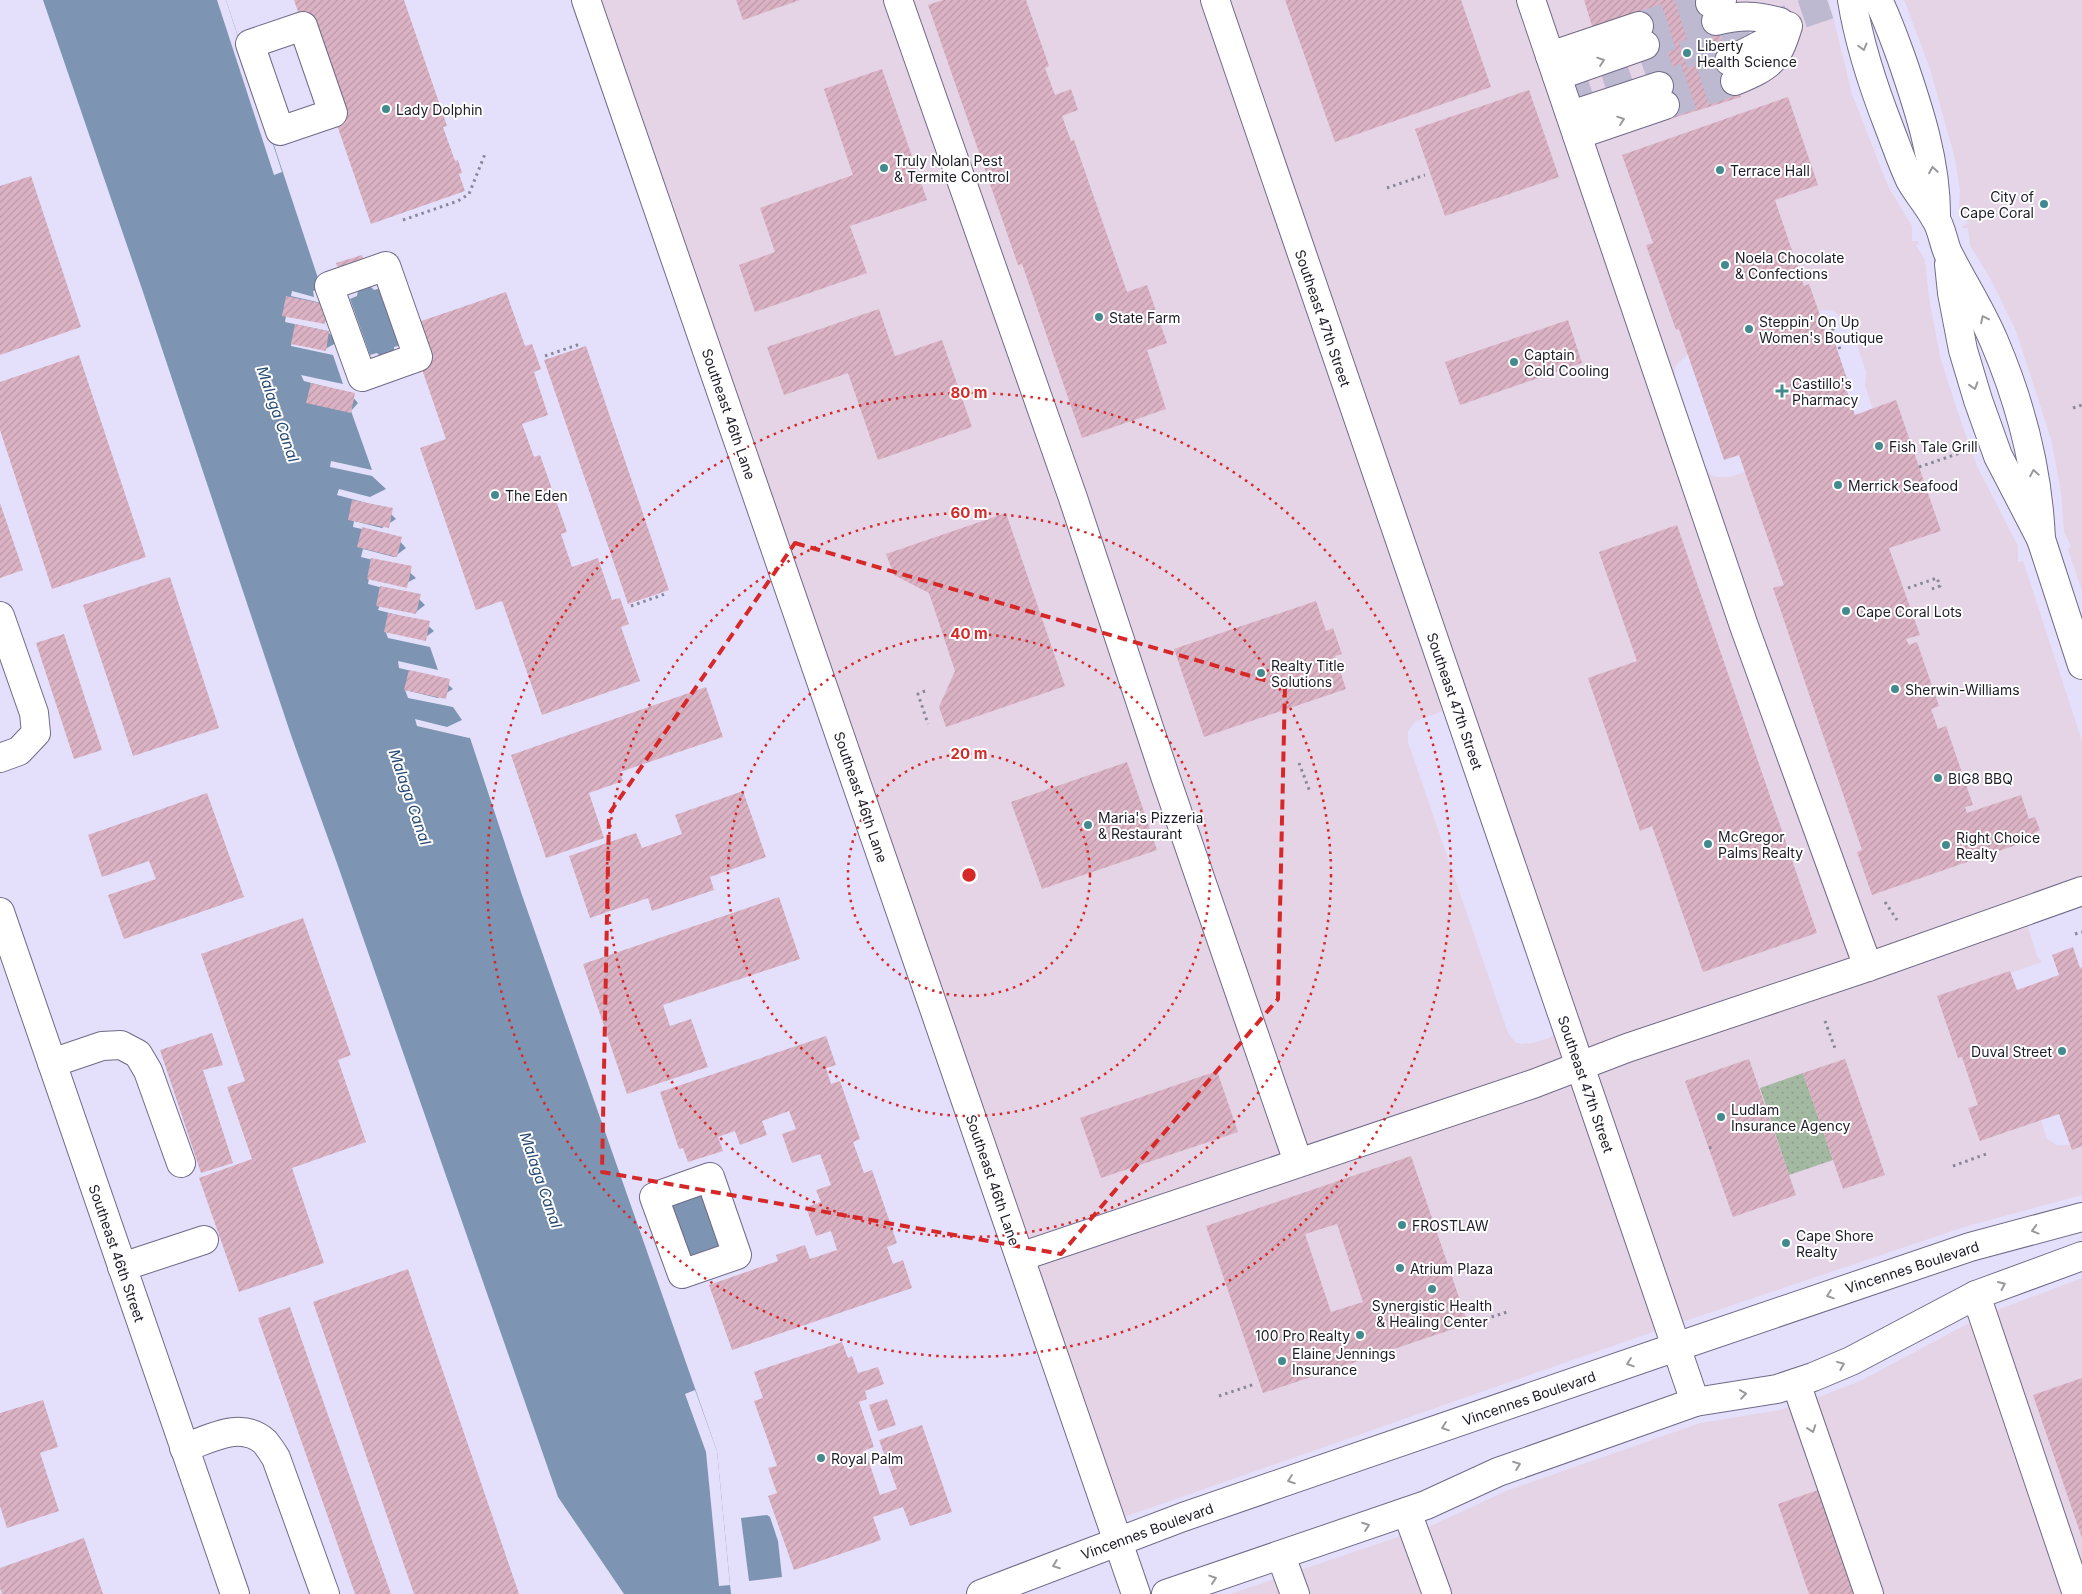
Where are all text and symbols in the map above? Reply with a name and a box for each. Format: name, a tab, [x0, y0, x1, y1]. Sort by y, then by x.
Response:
place label: Liberty Health Science	[1697, 37, 1797, 70]
one-way arrow	[1857, 43, 1867, 51]
marker: Liberty Health Science	[1681, 47, 1693, 59]
one-way arrow	[1597, 56, 1605, 66]
place label: Lady Dolphin	[396, 101, 483, 118]
marker: Lady Dolphin	[380, 103, 392, 115]
one-way arrow	[1616, 116, 1624, 126]
place label: Truly Nolan Pest & Termite Control	[894, 152, 1009, 185]
marker: Truly Nolan Pest & Termite Control	[878, 162, 890, 174]
place label: Terrace Hall	[1730, 162, 1810, 179]
marker: Terrace Hall	[1714, 164, 1726, 176]
one-way arrow	[1928, 166, 1938, 175]
place label: City of Cape Coral	[1960, 188, 2034, 221]
marker: City of Cape Coral	[2038, 198, 2050, 210]
street label: Southeast 47th Street	[1292, 247, 1355, 389]
place label: Noela Chocolate & Confections	[1735, 249, 1844, 282]
marker: Noela Chocolate & Confections	[1719, 259, 1731, 271]
place label: State Farm	[1109, 309, 1181, 326]
marker: State Farm	[1093, 311, 1105, 323]
place label: Steppin' On Up Women's Boutique	[1759, 313, 1884, 346]
one-way arrow	[1980, 315, 1990, 324]
marker: Steppin' On Up Women's Boutique	[1743, 323, 1755, 335]
street label: Southeast 46th Lane	[699, 346, 759, 482]
place label: Captain Cold Cooling	[1524, 346, 1609, 379]
marker: Captain Cold Cooling	[1508, 356, 1520, 368]
water label: Malaga Canal	[253, 364, 303, 465]
place label: Castillo's Pharmacy	[1792, 375, 1858, 408]
one-way arrow	[1968, 381, 1978, 389]
text: 80 m	[950, 383, 988, 402]
marker: Castillo's Pharmacy	[1776, 385, 1788, 397]
place label: Fish Tale Grill	[1889, 438, 1978, 455]
marker: Fish Tale Grill	[1873, 440, 1885, 452]
one-way arrow	[2030, 469, 2040, 477]
place label: Merrick Seafood	[1848, 477, 1958, 494]
marker: Merrick Seafood	[1832, 479, 1844, 491]
place label: The Eden	[505, 487, 568, 504]
marker: The Eden	[489, 489, 501, 501]
text: 60 m	[950, 503, 988, 522]
place label: Cape Coral Lots	[1856, 603, 1962, 620]
marker: Cape Coral Lots	[1840, 605, 1852, 617]
text: 40 m	[950, 624, 988, 643]
street label: Southeast 47th Street	[1424, 630, 1487, 772]
place label: Realty Title Solutions	[1271, 657, 1345, 690]
marker: Realty Title Solutions	[1255, 667, 1267, 679]
place label: Sherwin-Williams	[1905, 681, 2020, 698]
marker: Sherwin-Williams	[1889, 683, 1901, 695]
street label: Southeast 46th Lane	[831, 729, 891, 865]
text: 20 m	[951, 744, 987, 763]
water label: Malaga Canal	[385, 747, 435, 848]
place label: BIG8 BBQ	[1948, 770, 2013, 787]
marker: BIG8 BBQ	[1932, 772, 1944, 784]
place label: Maria's Pizzeria & Restaurant	[1098, 809, 1203, 842]
marker: Maria's Pizzeria & Restaurant	[1082, 819, 1094, 831]
place label: McGregor Palms Realty	[1718, 828, 1803, 861]
place label: Right Choice Realty	[1956, 829, 2040, 862]
marker: McGregor Palms Realty	[1702, 838, 1714, 850]
marker: Right Choice Realty	[1940, 839, 1952, 851]
centre of rings	[960, 866, 978, 884]
street label: Southeast 47th Street	[1555, 1013, 1618, 1155]
place label: Duval Street	[1971, 1043, 2052, 1060]
marker: Duval Street	[2056, 1045, 2068, 1057]
place label: Ludlam Insurance Agency	[1731, 1101, 1851, 1134]
marker: Ludlam Insurance Agency	[1715, 1111, 1727, 1123]
street label: Southeast 46th Lane	[963, 1112, 1023, 1248]
water label: Malaga Canal	[516, 1130, 566, 1231]
street label: Southeast 46th Street	[85, 1182, 149, 1325]
place label: FROSTLAW	[1412, 1217, 1489, 1234]
marker: FROSTLAW	[1396, 1219, 1408, 1231]
one-way arrow	[2031, 1224, 2039, 1234]
place label: Cape Shore Realty	[1796, 1227, 1874, 1260]
marker: Cape Shore Realty	[1780, 1237, 1792, 1249]
street label: Vincennes Boulevard	[1843, 1237, 1981, 1297]
place label: Atrium Plaza	[1410, 1260, 1493, 1277]
marker: Atrium Plaza	[1394, 1262, 1406, 1274]
one-way arrow	[1997, 1281, 2006, 1292]
marker: Synergistic Health & Healing Center	[1426, 1283, 1438, 1295]
one-way arrow	[1826, 1289, 1835, 1299]
place label: Synergistic Health & Healing Center	[1372, 1297, 1492, 1330]
place label: 100 Pro Realty	[1255, 1327, 1350, 1344]
marker: 100 Pro Realty	[1354, 1329, 1366, 1341]
place label: Elaine Jennings Insurance	[1292, 1345, 1396, 1378]
marker: Elaine Jennings Insurance	[1276, 1355, 1288, 1367]
one-way arrow	[1626, 1357, 1635, 1367]
one-way arrow	[1836, 1361, 1845, 1371]
street label: Vincennes Boulevard	[1460, 1367, 1598, 1429]
one-way arrow	[1739, 1389, 1747, 1400]
one-way arrow	[1441, 1421, 1449, 1431]
one-way arrow	[1806, 1424, 1816, 1432]
place label: Royal Palm	[831, 1450, 903, 1467]
marker: Royal Palm	[815, 1452, 827, 1464]
one-way arrow	[1512, 1461, 1521, 1471]
one-way arrow	[1287, 1474, 1296, 1484]
street label: Vincennes Boulevard	[1078, 1499, 1216, 1563]
one-way arrow	[1362, 1522, 1370, 1532]
one-way arrow	[1052, 1559, 1061, 1569]
one-way arrow	[1208, 1575, 1216, 1585]

